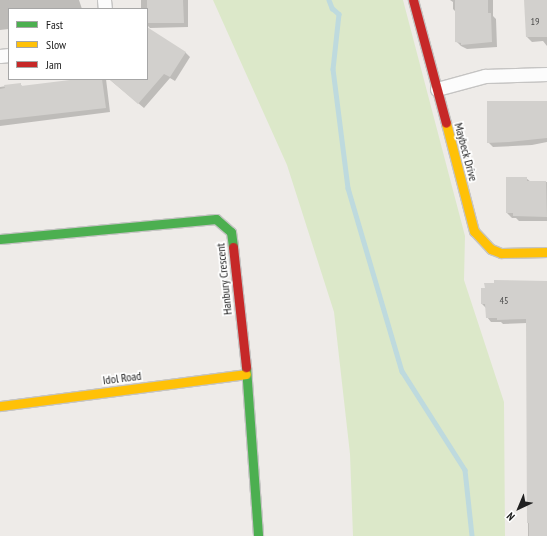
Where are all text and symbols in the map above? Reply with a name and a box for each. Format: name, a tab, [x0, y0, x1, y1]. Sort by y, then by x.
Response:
legend	[8, 8, 148, 80]
house number: 19	[531, 16, 539, 28]
text: Fast	[46, 17, 63, 32]
text: Slow	[46, 37, 66, 52]
text: Jam	[46, 57, 62, 72]
street label: Maybeck Drive	[451, 121, 481, 183]
street label: Hanbury Crescent	[213, 242, 235, 316]
house number: 45	[500, 295, 508, 307]
street label: Idol Road	[102, 368, 142, 388]
north arrow	[499, 488, 539, 528]
text: N	[504, 510, 518, 524]

